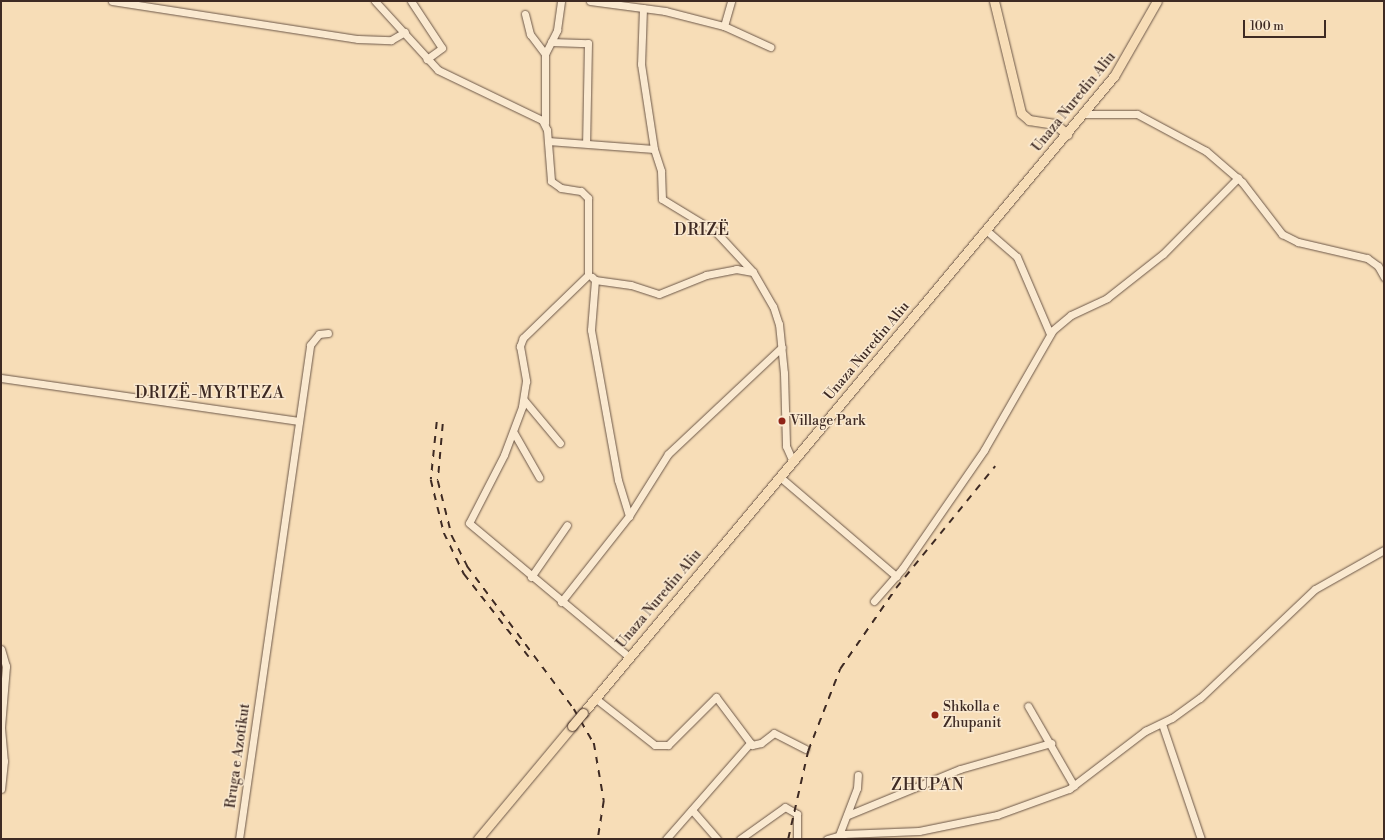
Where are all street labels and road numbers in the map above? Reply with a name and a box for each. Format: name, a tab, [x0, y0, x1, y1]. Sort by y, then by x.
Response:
street label: Unaza Nuredin Aliu	[1029, 49, 1119, 155]
street label: Unaza Nuredin Aliu	[821, 298, 913, 404]
street label: Unaza Nuredin Aliu	[613, 546, 705, 652]
street label: Rruga e Azotikut	[222, 703, 254, 809]

